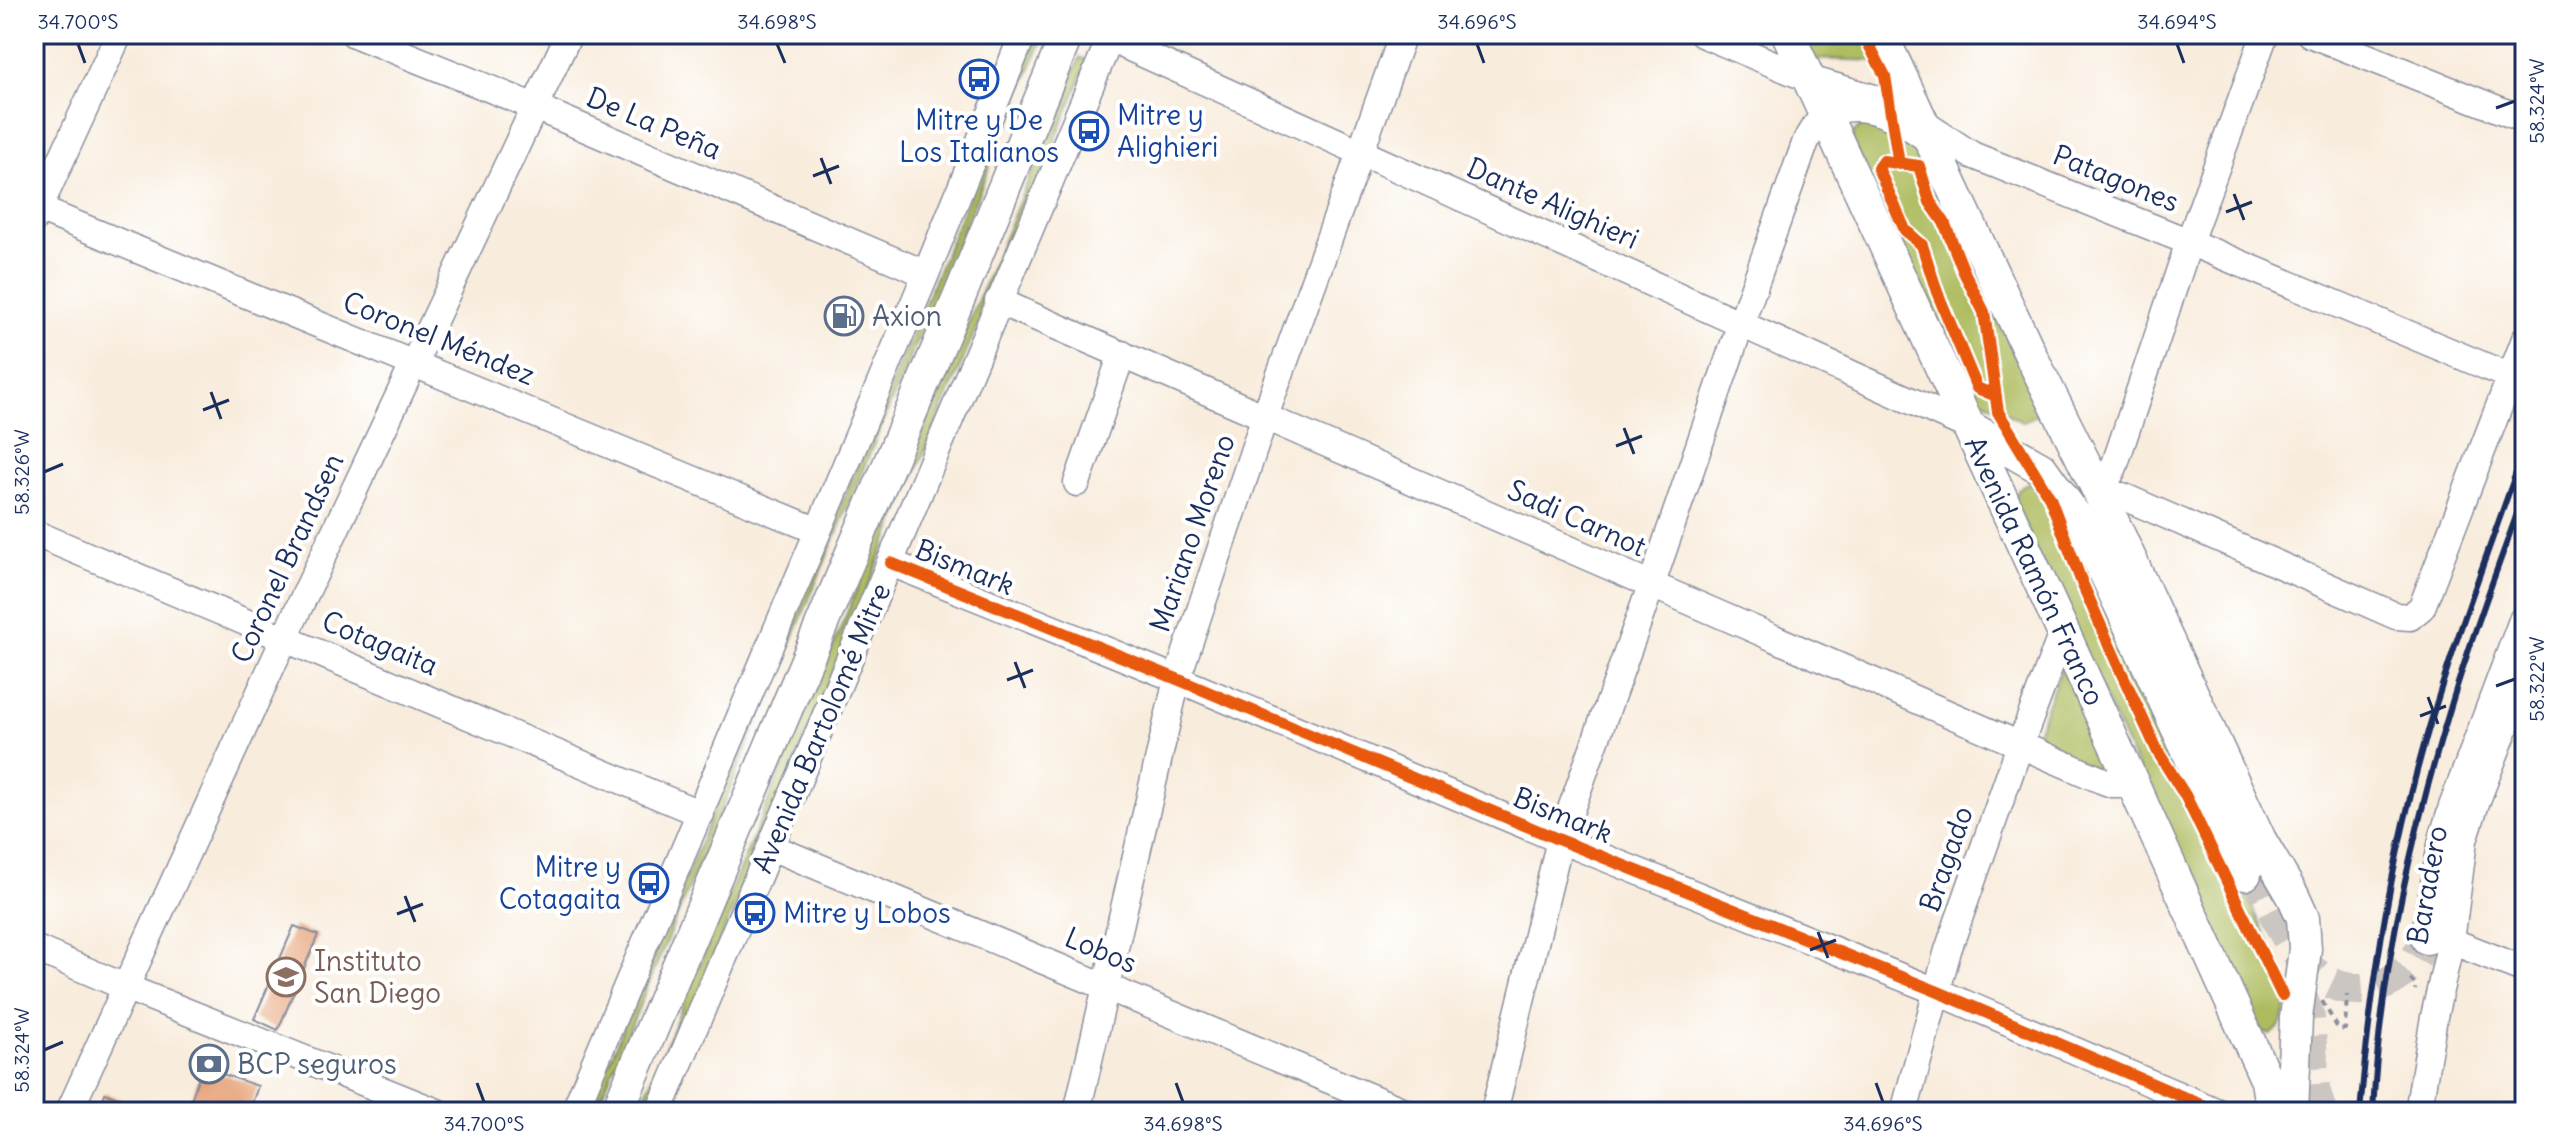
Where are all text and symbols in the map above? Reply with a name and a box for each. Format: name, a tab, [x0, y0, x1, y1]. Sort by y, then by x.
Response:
text: 34.700°S	[38, 9, 118, 34]
text: 34.698°S	[737, 9, 817, 34]
text: 34.696°S	[1437, 9, 1517, 34]
text: 34.694°S	[2137, 9, 2217, 34]
bus stop icon: Mitre y De Los Italianos	[958, 58, 1000, 100]
text: 58.324°W	[2524, 58, 2549, 144]
street label: De La Peña	[581, 79, 727, 167]
place label: Mitre y Alighieri	[1117, 97, 1218, 165]
place label: Mitre y De Los Italianos	[899, 102, 1059, 170]
bus stop icon: Mitre y Alighieri	[1068, 110, 1110, 152]
street label: Patagones	[2048, 136, 2184, 220]
street label: Dante Alighieri	[1462, 149, 1644, 257]
street label: Coronel Méndez	[338, 283, 540, 393]
fuel station icon: Axion	[823, 295, 865, 337]
place label: Axion	[872, 298, 942, 334]
text: 58.326°W	[9, 429, 34, 515]
street label: Mariano Moreno	[1141, 429, 1243, 637]
street label: Avenida Ramón Franco	[1957, 431, 2113, 711]
street label: Coronel Brandsen	[223, 447, 351, 669]
street label: Sadi Carnot	[1502, 472, 1652, 564]
street label: Bismark	[910, 531, 1020, 603]
street label: Avenida Bartolomé Mitre	[744, 578, 898, 878]
street label: Cotagaita	[317, 603, 443, 683]
text: 58.322°W	[2524, 636, 2549, 722]
street label: Bismark	[1508, 779, 1618, 851]
street label: Bragado	[1911, 802, 1981, 916]
street label: Baradero	[2399, 823, 2455, 947]
place label: Mitre y Cotagaita	[499, 849, 621, 917]
bus stop icon: Mitre y Cotagaita	[628, 862, 670, 904]
bus stop icon: Mitre y Lobos	[734, 892, 776, 934]
place label: Mitre y Lobos	[783, 895, 951, 931]
street label: Lobos	[1060, 919, 1142, 981]
place label: Instituto San Diego	[314, 943, 441, 1011]
school or university icon: Instituto San Diego	[265, 956, 307, 998]
text: 58.324°W	[9, 1007, 34, 1093]
bank icon: BCP seguros	[188, 1043, 230, 1085]
place label: BCP seguros	[237, 1046, 397, 1082]
text: 34.700°S	[444, 1111, 524, 1136]
text: 34.698°S	[1143, 1111, 1223, 1136]
text: 34.696°S	[1843, 1111, 1923, 1136]

